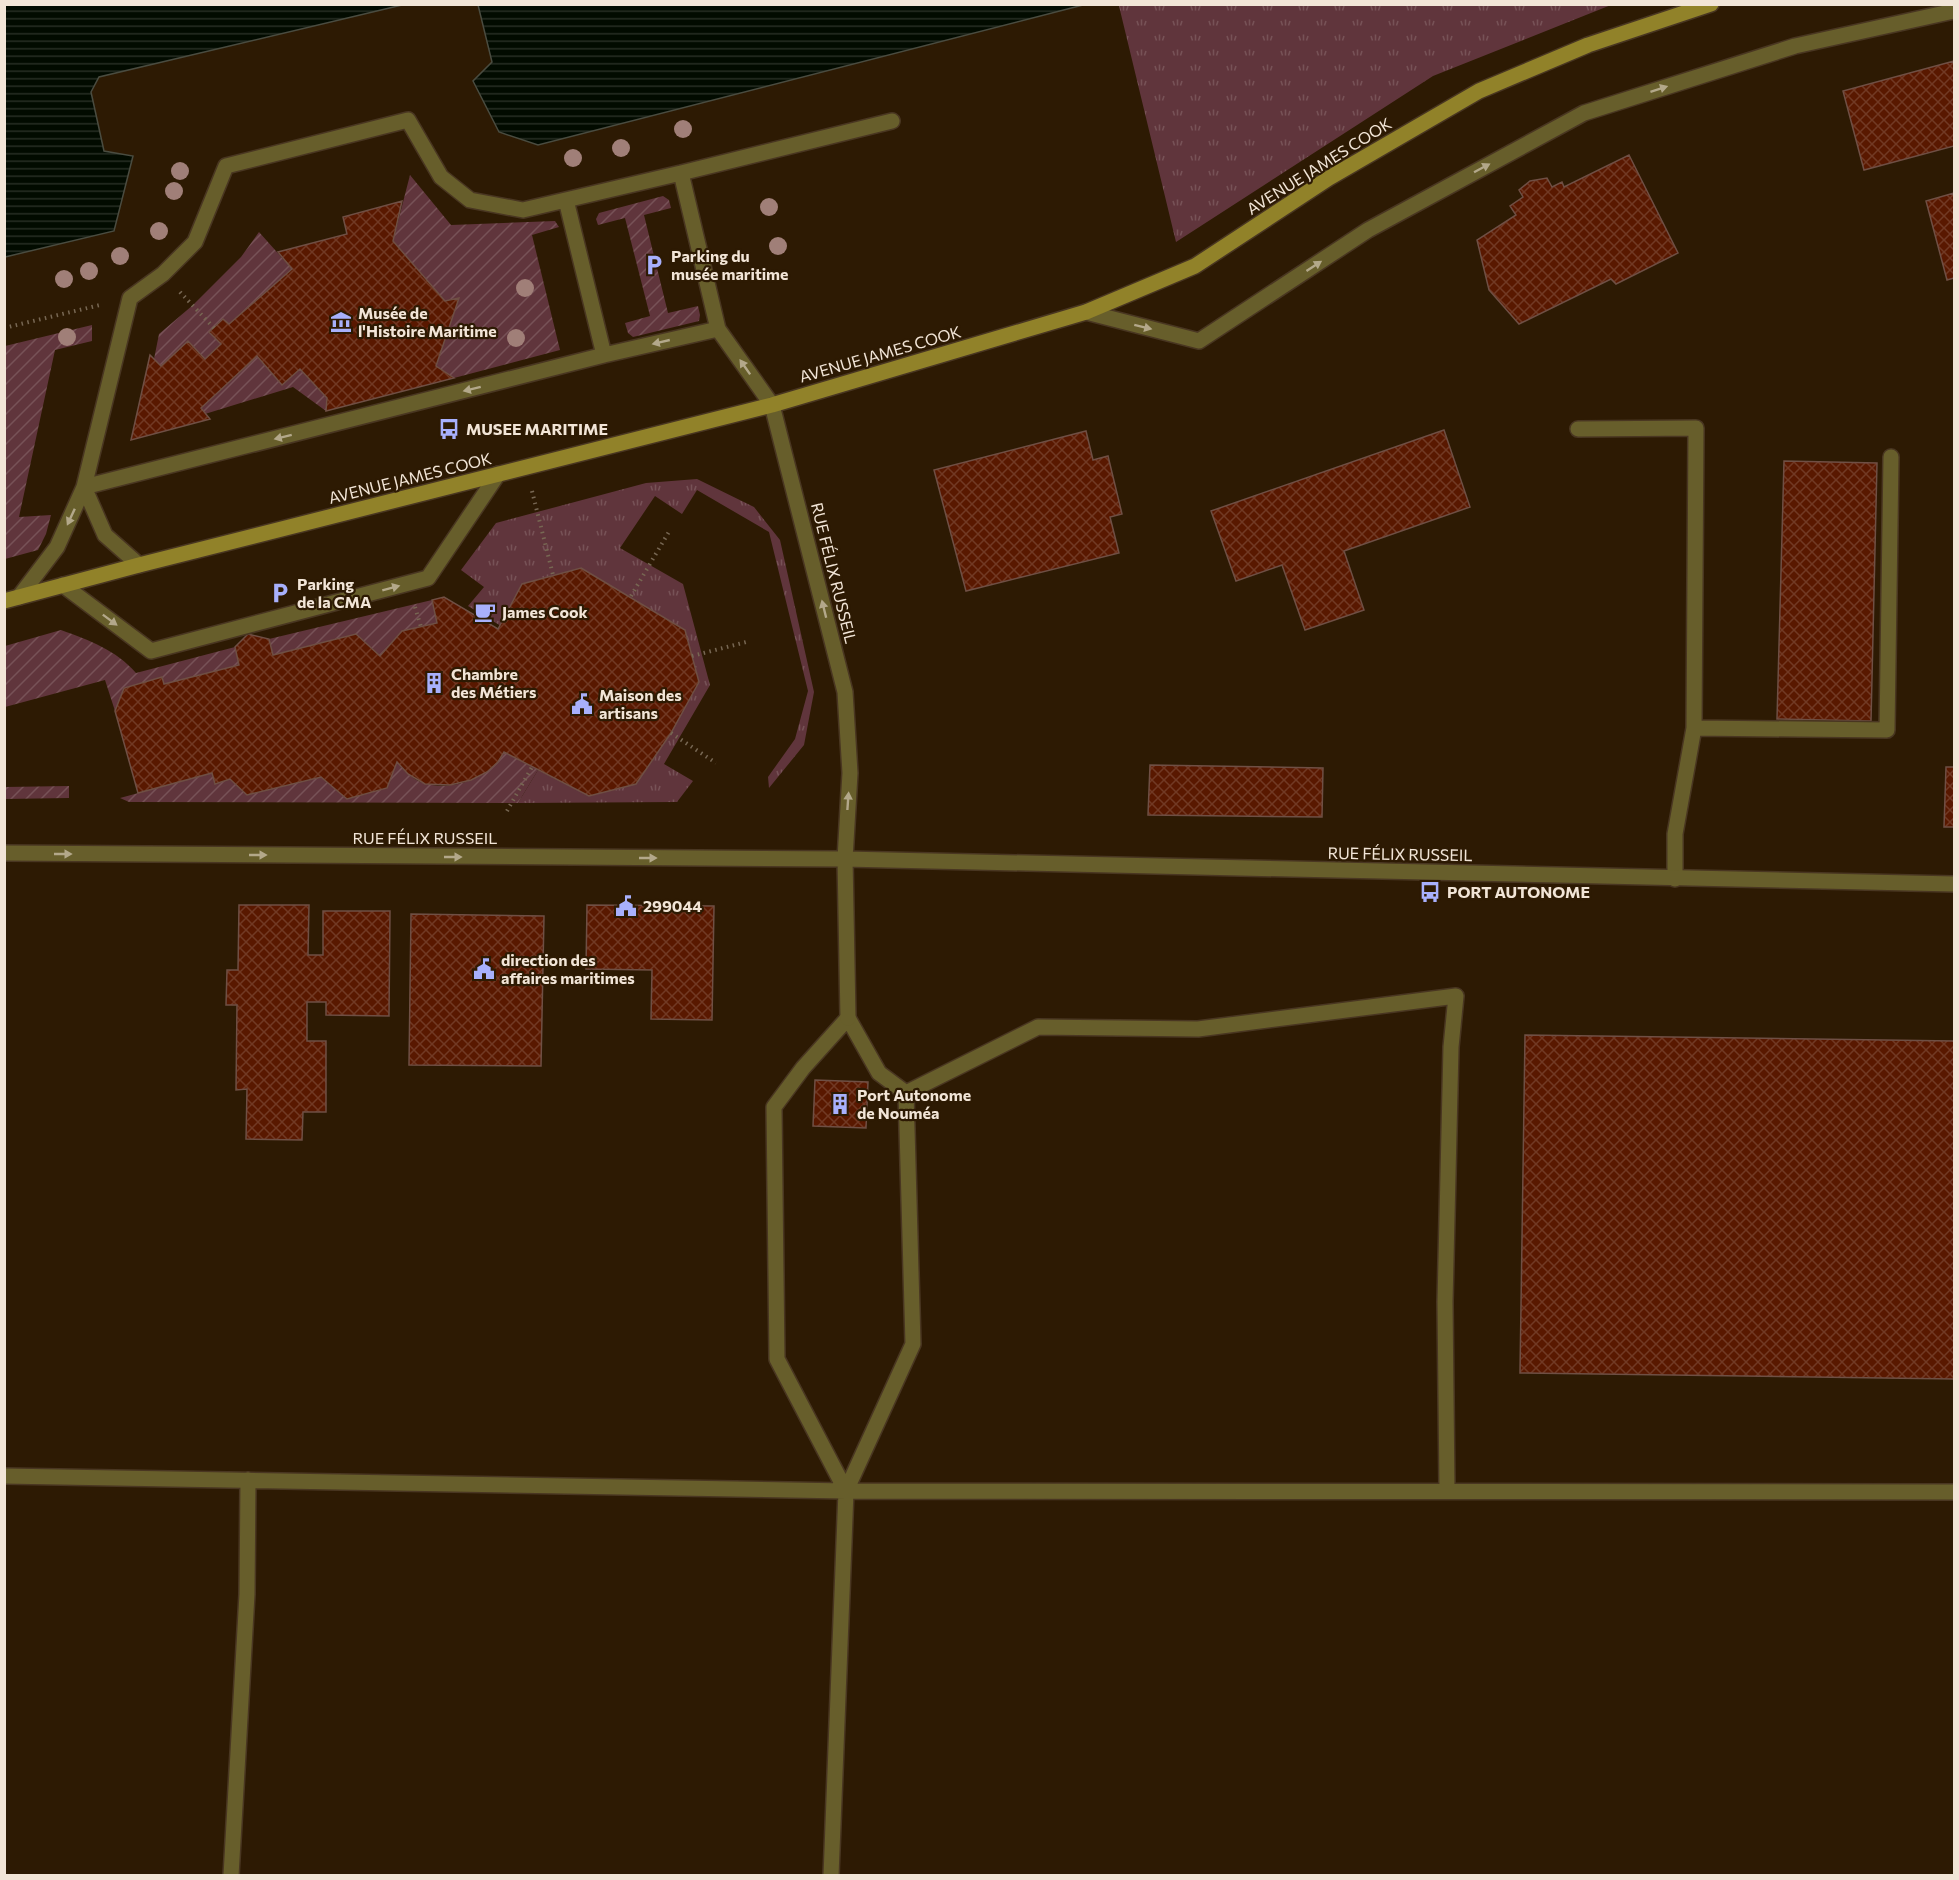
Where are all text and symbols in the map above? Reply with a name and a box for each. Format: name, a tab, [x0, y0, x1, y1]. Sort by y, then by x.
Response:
one-way arrow	[1650, 84, 1668, 93]
street label: AVENUE JAMES COOK	[1243, 113, 1395, 218]
one-way arrow	[1474, 163, 1491, 173]
place label: Parking du musée maritime	[671, 246, 789, 283]
parking icon: Parking du musée maritime	[642, 253, 666, 277]
one-way arrow	[1305, 260, 1322, 271]
place label: Musée de l'Histoire Maritime	[358, 303, 497, 340]
museum icon: Musée de l'Histoire Maritime	[329, 310, 353, 334]
street label: AVENUE JAMES COOK	[797, 321, 963, 386]
one-way arrow	[1134, 322, 1152, 332]
one-way arrow	[652, 338, 671, 348]
one-way arrow	[739, 360, 751, 376]
one-way arrow	[463, 384, 481, 394]
bus stop icon: MUSEE MARITIME	[437, 417, 461, 441]
place label: MUSEE MARITIME	[466, 419, 608, 438]
one-way arrow	[274, 432, 292, 442]
street label: AVENUE JAMES COOK	[326, 448, 494, 507]
street label: RUE FÉLIX RUSSEIL	[808, 500, 861, 645]
one-way arrow	[66, 508, 76, 526]
place label: Parking de la CMA	[297, 574, 372, 611]
parking icon: Parking de la CMA	[268, 581, 292, 605]
one-way arrow	[383, 583, 401, 592]
cafe icon: James Cook	[473, 600, 497, 624]
one-way arrow	[819, 600, 829, 618]
place label: James Cook	[502, 602, 588, 621]
one-way arrow	[101, 614, 117, 626]
place label: Chambre des Métiers	[451, 664, 536, 701]
building icon: Chambre des Métiers	[422, 671, 446, 695]
place label: Maison des artisans	[599, 685, 682, 722]
public building icon: Maison des artisans	[570, 692, 594, 716]
one-way arrow	[844, 791, 853, 810]
street label: RUE FÉLIX RUSSEIL	[353, 828, 497, 847]
street label: RUE FÉLIX RUSSEIL	[1327, 843, 1473, 864]
one-way arrow	[53, 849, 72, 859]
one-way arrow	[248, 850, 267, 860]
one-way arrow	[443, 852, 462, 861]
one-way arrow	[638, 853, 657, 863]
bus stop icon: PORT AUTONOME	[1418, 880, 1442, 904]
place label: PORT AUTONOME	[1447, 882, 1590, 901]
public building icon: 299044	[614, 894, 638, 918]
place label: 299044	[643, 896, 702, 915]
place label: direction des affaires maritimes	[501, 950, 635, 987]
public building icon: direction des affaires maritimes	[472, 957, 496, 981]
place label: Port Autonome de Nouméa	[857, 1085, 971, 1122]
building icon: Port Autonome de Nouméa	[828, 1092, 852, 1116]

